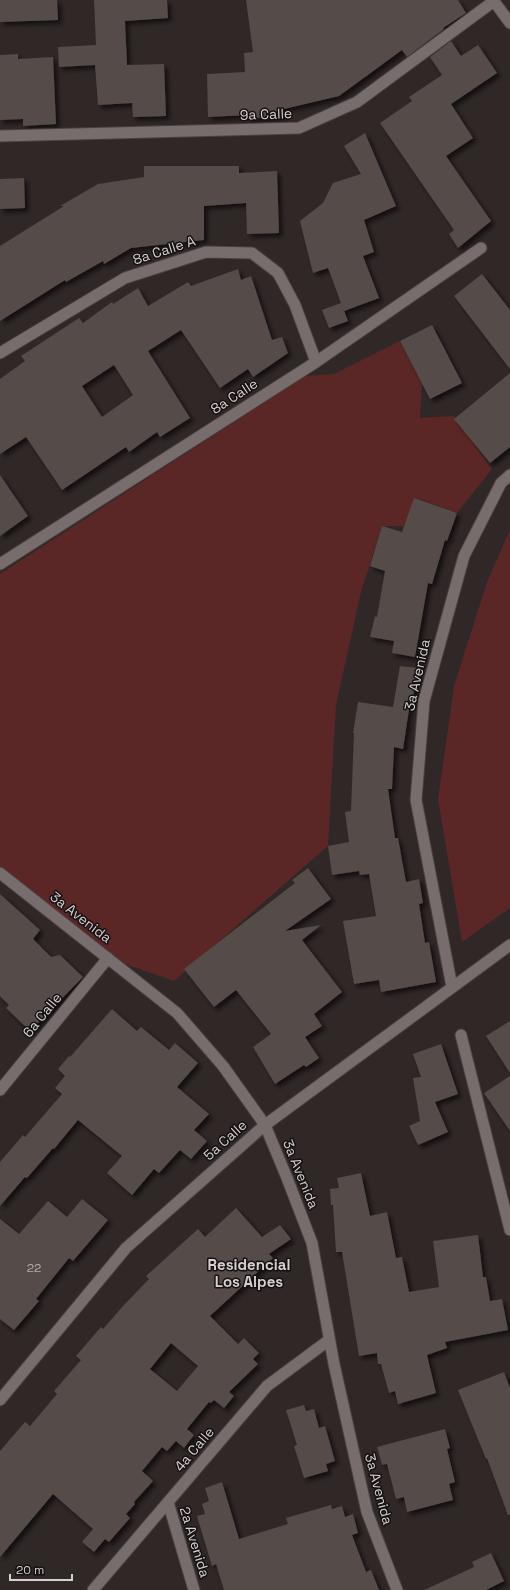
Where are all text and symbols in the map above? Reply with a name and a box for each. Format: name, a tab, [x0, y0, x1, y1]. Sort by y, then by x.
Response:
street label: 9a Calle	[239, 104, 293, 124]
street label: 8a Calle A	[130, 231, 198, 269]
street label: 8a Calle	[207, 374, 261, 418]
street label: 3a Avenida	[400, 637, 434, 713]
street label: 3a Avenida	[47, 887, 115, 947]
street label: 6a Calle	[19, 989, 65, 1041]
street label: 5a Calle	[200, 1116, 250, 1164]
street label: 3a Avenida	[279, 1137, 323, 1211]
district label: Residencial Los Alpes	[208, 1255, 290, 1291]
house number: 22	[27, 1260, 41, 1276]
street label: 4a Calle	[170, 1423, 218, 1475]
street label: 3a Avenida	[361, 1451, 397, 1527]
street label: 2a Avenida	[176, 1504, 214, 1580]
scale bar	[10, 1556, 72, 1582]
text: 20 m	[16, 1562, 44, 1578]

